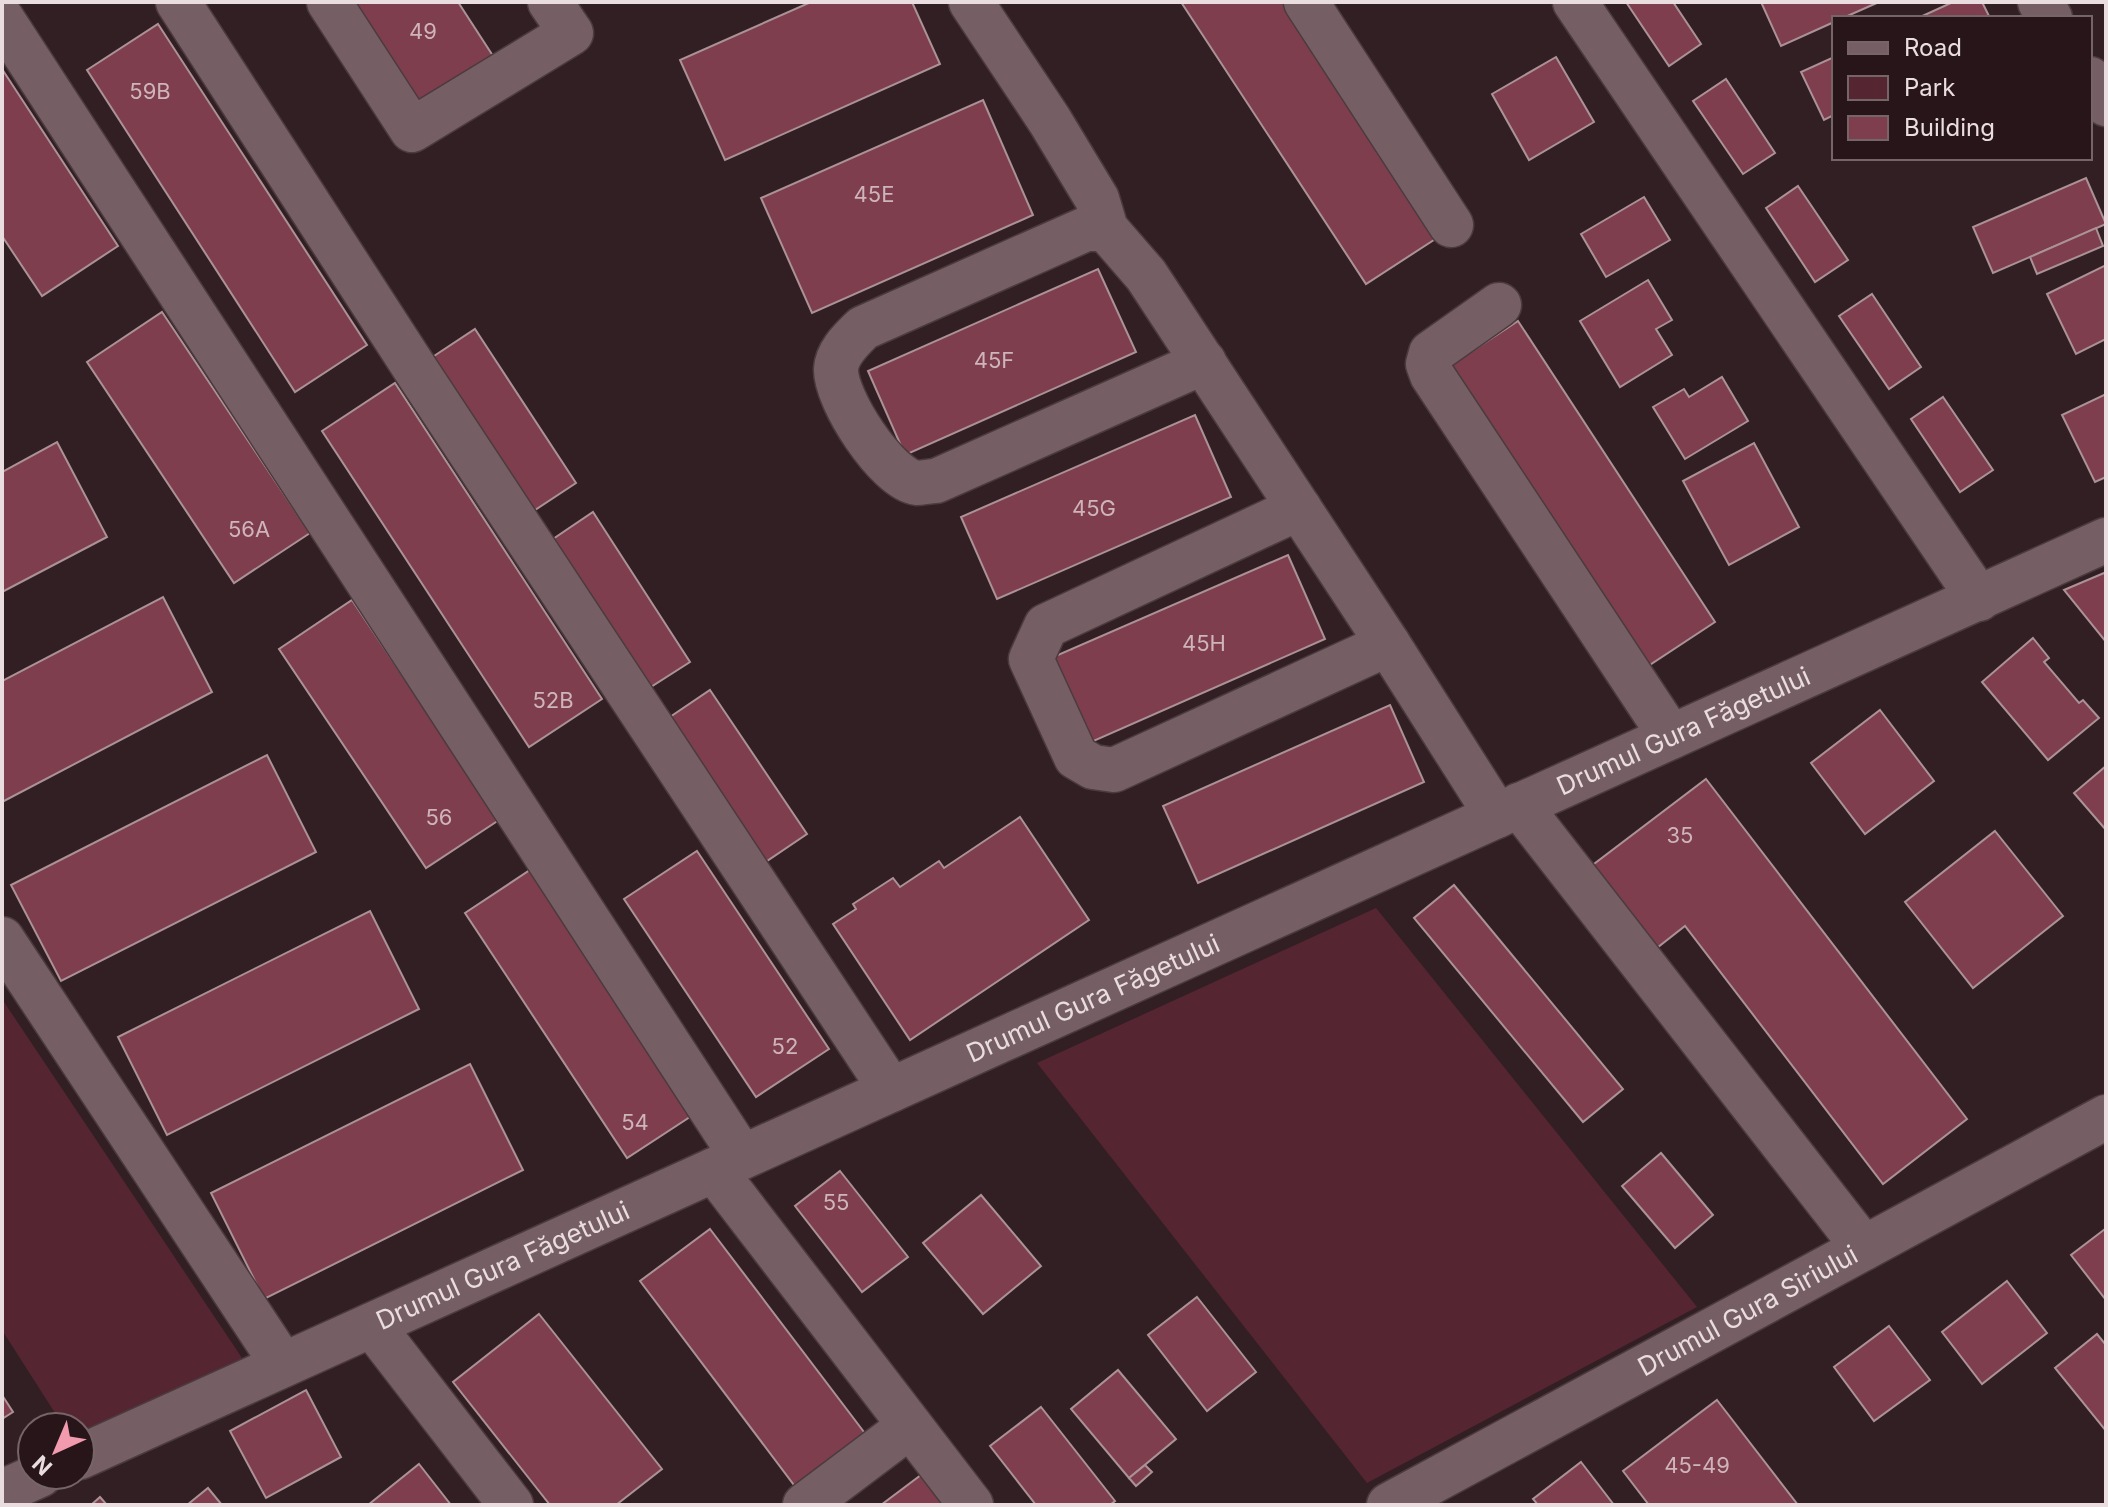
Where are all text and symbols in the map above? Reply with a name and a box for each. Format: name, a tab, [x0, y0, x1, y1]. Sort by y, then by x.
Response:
legend	[1832, 16, 2092, 160]
house number: 49	[409, 18, 437, 44]
text: Road	[1904, 33, 1962, 62]
text: Park	[1904, 73, 1955, 102]
house number: 59B	[129, 78, 171, 104]
text: Building	[1904, 113, 1995, 142]
house number: 45E	[854, 181, 894, 207]
house number: 45F	[974, 347, 1014, 373]
house number: 45G	[1072, 495, 1116, 521]
house number: 56A	[228, 516, 270, 542]
house number: 45H	[1182, 630, 1226, 656]
street label: Drumul Gura Făgetului	[1552, 660, 1815, 802]
house number: 52B	[532, 687, 574, 713]
house number: 56	[425, 804, 453, 830]
house number: 35	[1667, 822, 1693, 848]
street label: Drumul Gura Făgetului	[961, 927, 1224, 1069]
house number: 52	[772, 1033, 798, 1059]
house number: 54	[621, 1109, 649, 1135]
house number: 55	[823, 1189, 849, 1215]
street label: Drumul Gura Făgetului	[371, 1194, 634, 1336]
street label: Drumul Gura Siriului	[1632, 1238, 1863, 1382]
north arrow	[16, 1411, 96, 1491]
text: N	[27, 1450, 57, 1481]
house number: 45-49	[1664, 1452, 1730, 1478]

